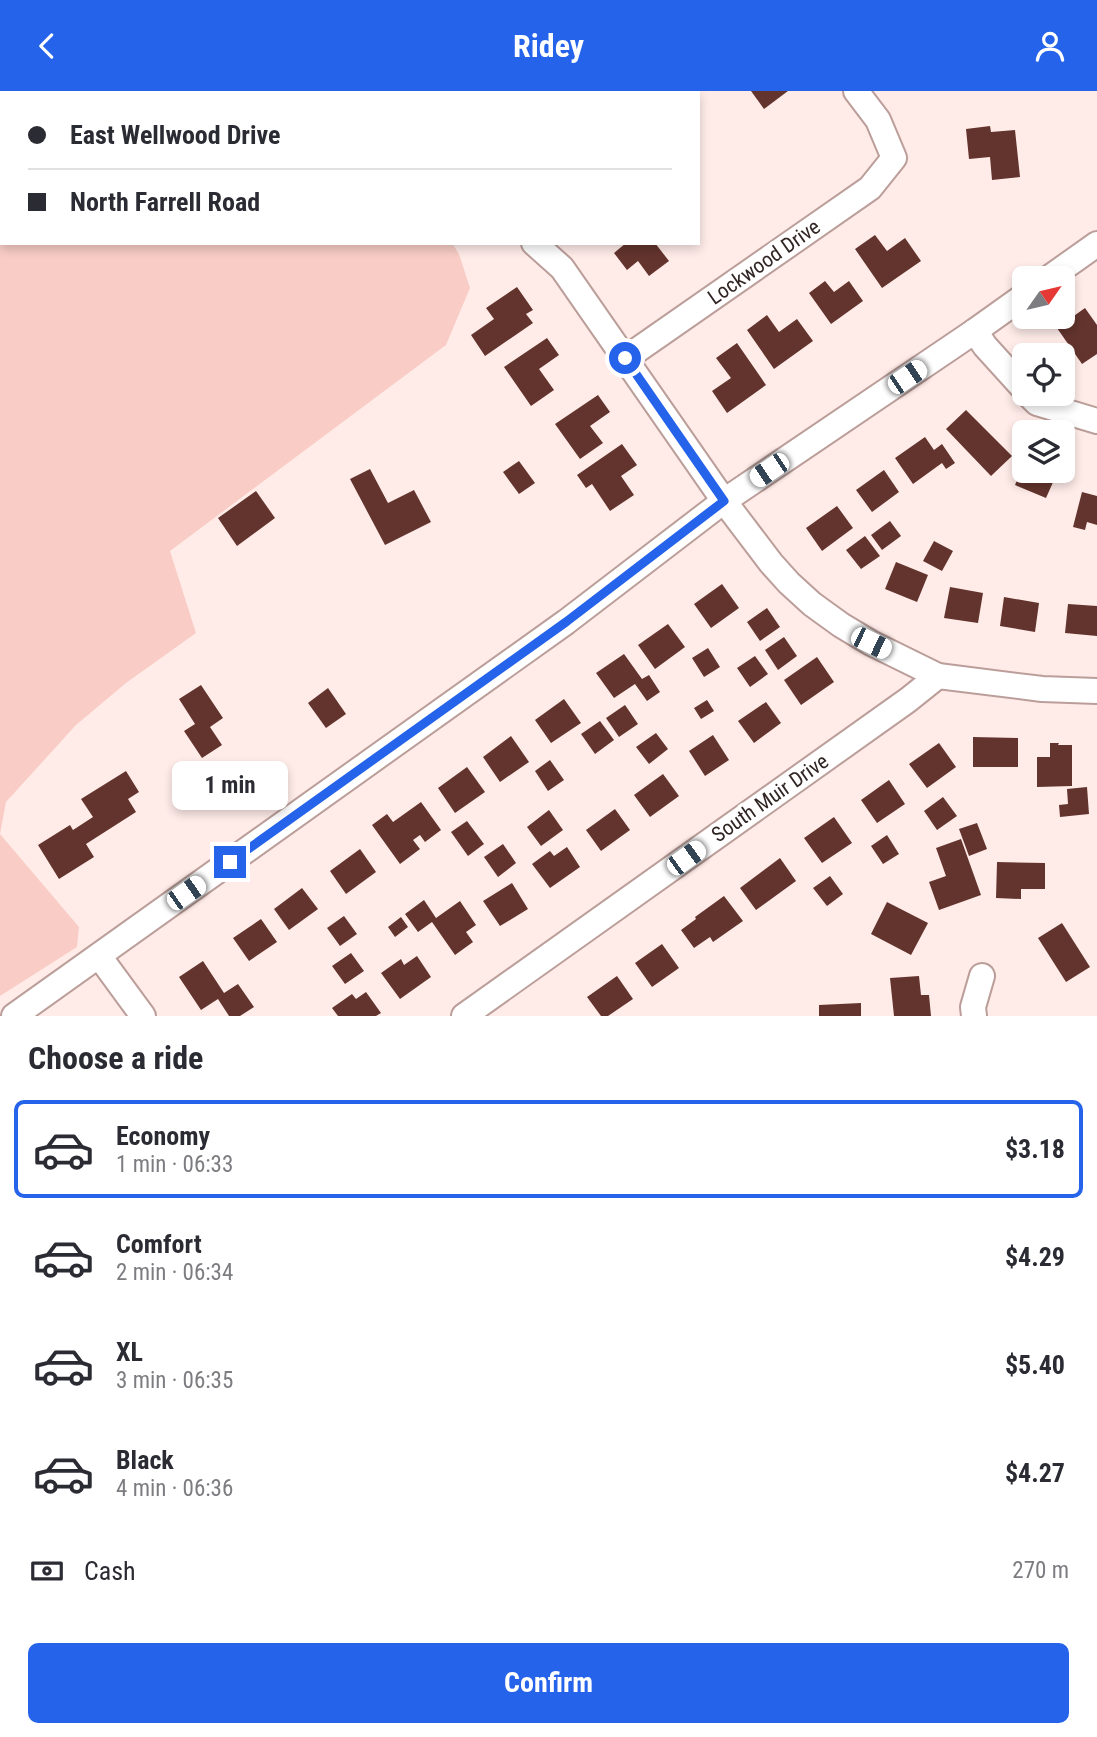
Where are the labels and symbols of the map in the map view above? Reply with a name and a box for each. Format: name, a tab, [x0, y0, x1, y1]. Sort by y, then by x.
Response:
street label: Lockwood Drive	[703, 214, 825, 310]
north arrow	[1012, 266, 1074, 329]
route start	[609, 342, 641, 374]
car	[884, 357, 931, 397]
car	[746, 450, 793, 490]
car	[848, 624, 895, 662]
street label: South Muir Drive	[707, 749, 833, 847]
callout: 1 min	[172, 761, 288, 809]
car	[663, 837, 710, 879]
route end	[214, 846, 246, 878]
car	[163, 872, 210, 914]

